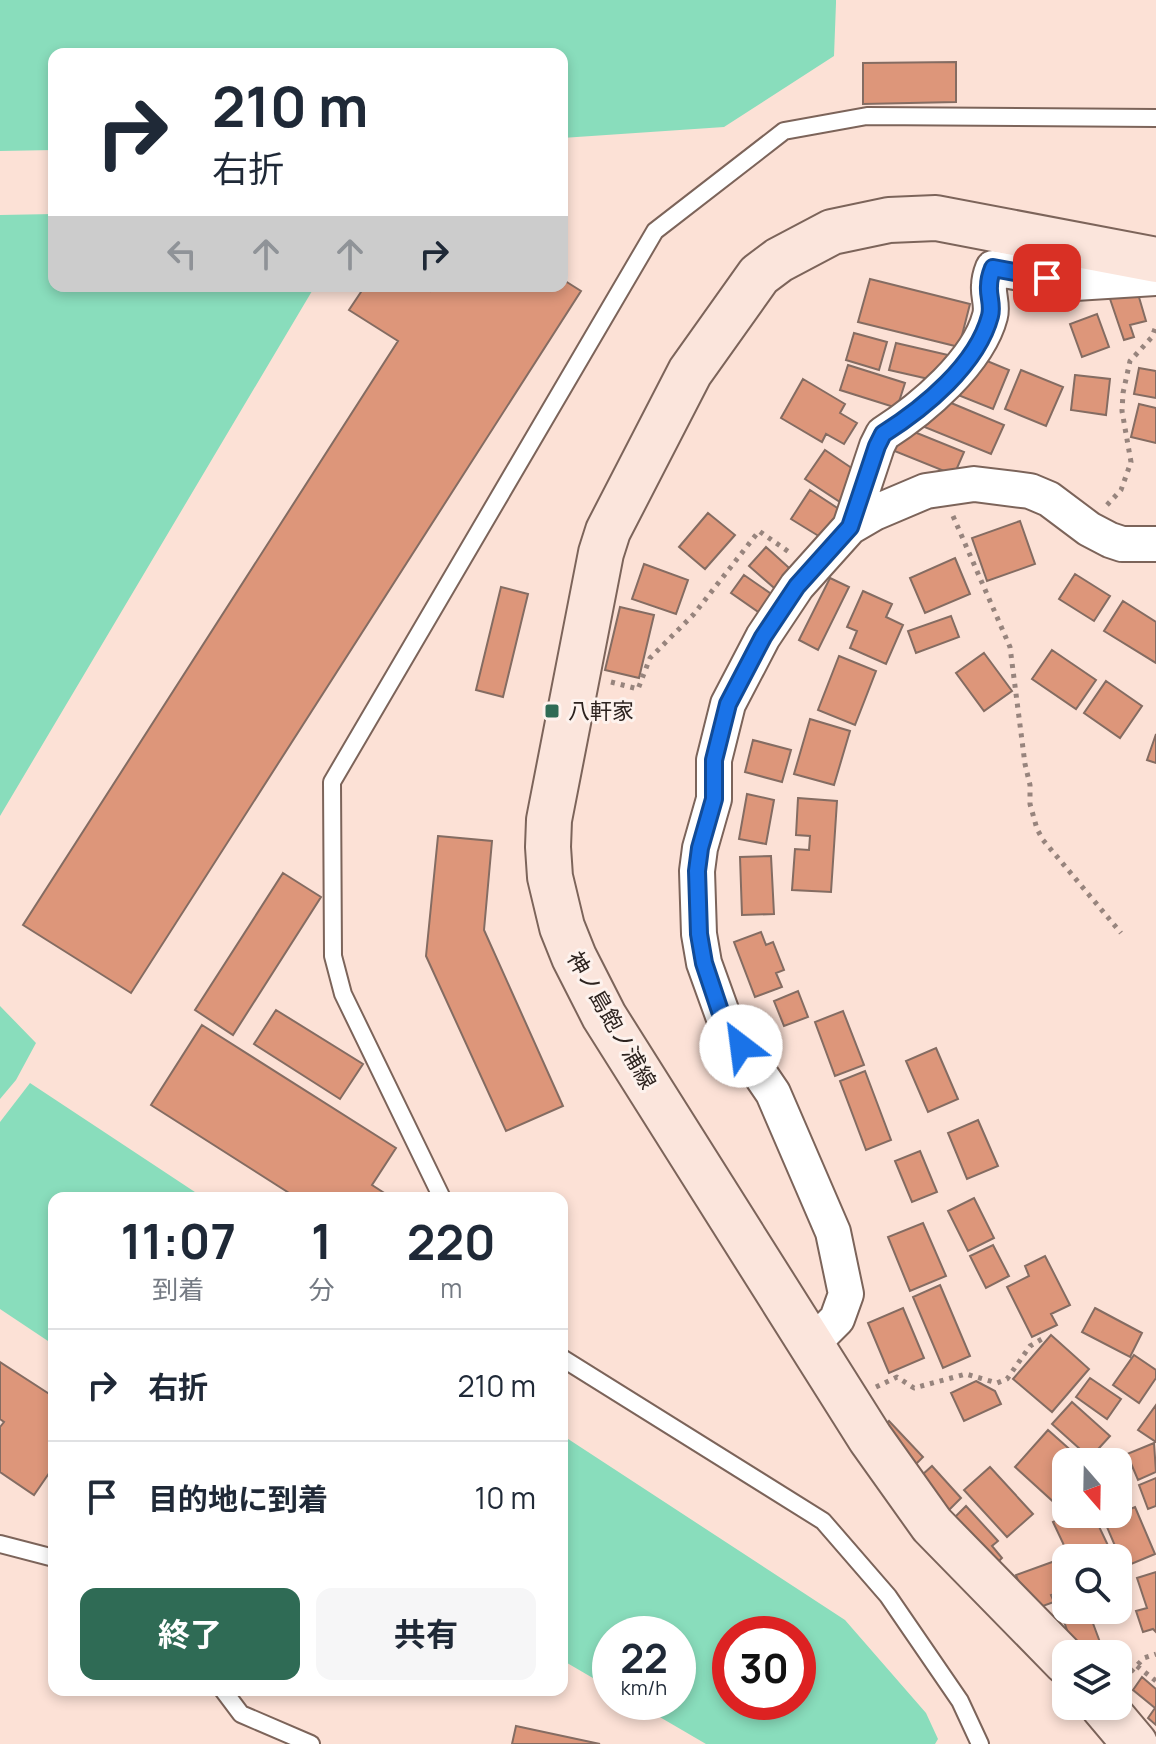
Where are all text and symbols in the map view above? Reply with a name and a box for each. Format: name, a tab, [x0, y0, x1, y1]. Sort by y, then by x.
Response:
text: 210 m	[212, 67, 368, 144]
icon: right	[80, 80, 184, 184]
text: 右折	[212, 144, 284, 193]
icon: left	[160, 232, 204, 276]
icon: ahead	[244, 232, 288, 276]
icon: ahead	[328, 232, 372, 276]
icon: right	[412, 232, 456, 276]
pin	[1013, 244, 1081, 312]
icon: arrive	[1025, 256, 1069, 300]
place label: 八軒家	[568, 696, 634, 726]
marker: 八軒家	[543, 702, 561, 720]
street label: 神ノ島飽ノ浦線	[561, 946, 663, 1094]
position arrow	[699, 1004, 783, 1088]
text: 11:07	[120, 1208, 236, 1273]
text: 1	[311, 1208, 332, 1273]
text: 220	[407, 1209, 496, 1274]
text: m	[440, 1270, 462, 1306]
text: 到着	[152, 1271, 204, 1307]
text: 分	[308, 1271, 334, 1307]
icon: right	[80, 1363, 124, 1407]
text: 210 m	[457, 1365, 536, 1406]
text: 右折	[148, 1366, 208, 1407]
north arrow	[1052, 1448, 1132, 1528]
map controls	[1052, 1448, 1132, 1720]
icon: arrive	[80, 1475, 124, 1519]
text: 10 m	[475, 1477, 536, 1518]
text: 目的地に到着	[148, 1478, 328, 1519]
button: search	[1052, 1544, 1132, 1624]
button: 終了	[80, 1588, 300, 1680]
button: 共有	[316, 1588, 536, 1680]
speed limit sign: 30	[712, 1616, 816, 1720]
text: 22	[620, 1630, 668, 1685]
button: layers	[1052, 1640, 1132, 1720]
text: km/h	[621, 1674, 667, 1701]

